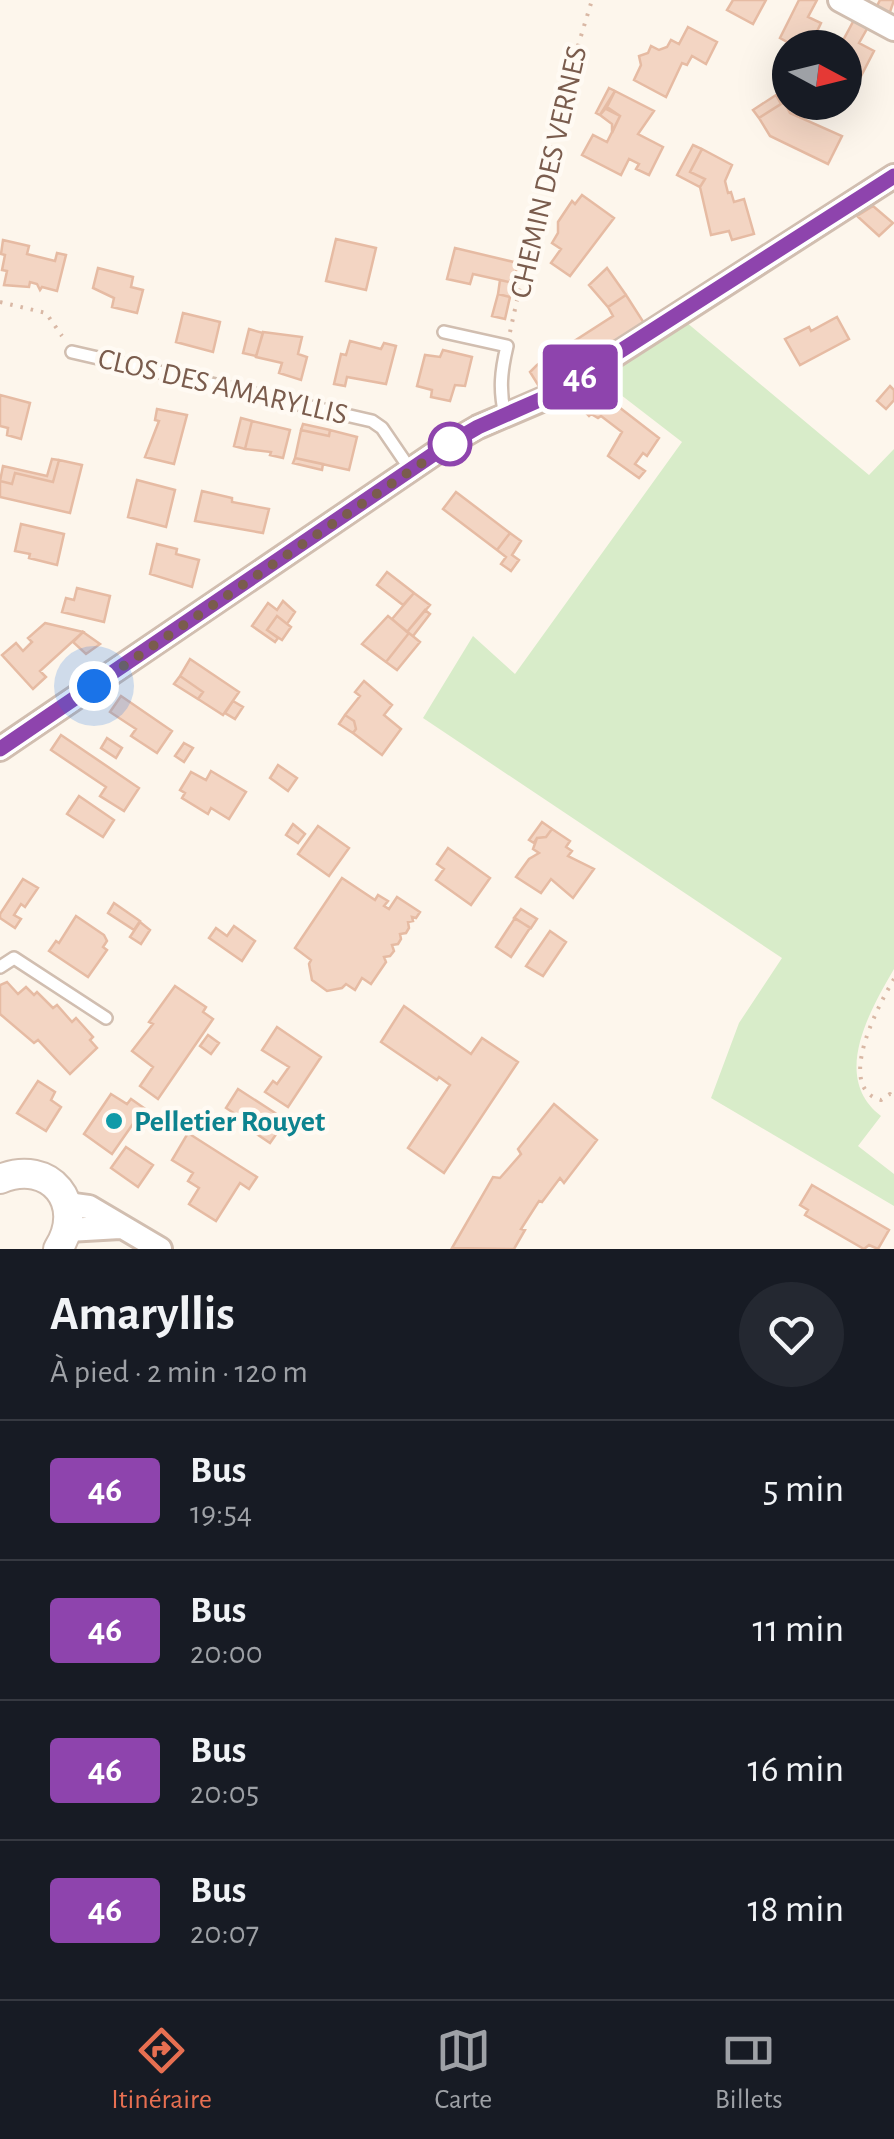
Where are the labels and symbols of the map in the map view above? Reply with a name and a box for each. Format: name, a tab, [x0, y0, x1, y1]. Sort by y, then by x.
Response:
north arrow	[772, 30, 862, 120]
street label: CHEMIN DES VERNES	[505, 43, 593, 301]
street label: CLOS DES AMARYLLIS	[95, 344, 351, 430]
line badge: 46	[535, 344, 625, 410]
unlabelled marker	[429, 423, 471, 465]
your location	[69, 661, 119, 711]
place label: Pelletier Rouyet	[134, 1107, 325, 1137]
marker: Pelletier Rouyet	[103, 1110, 125, 1132]

